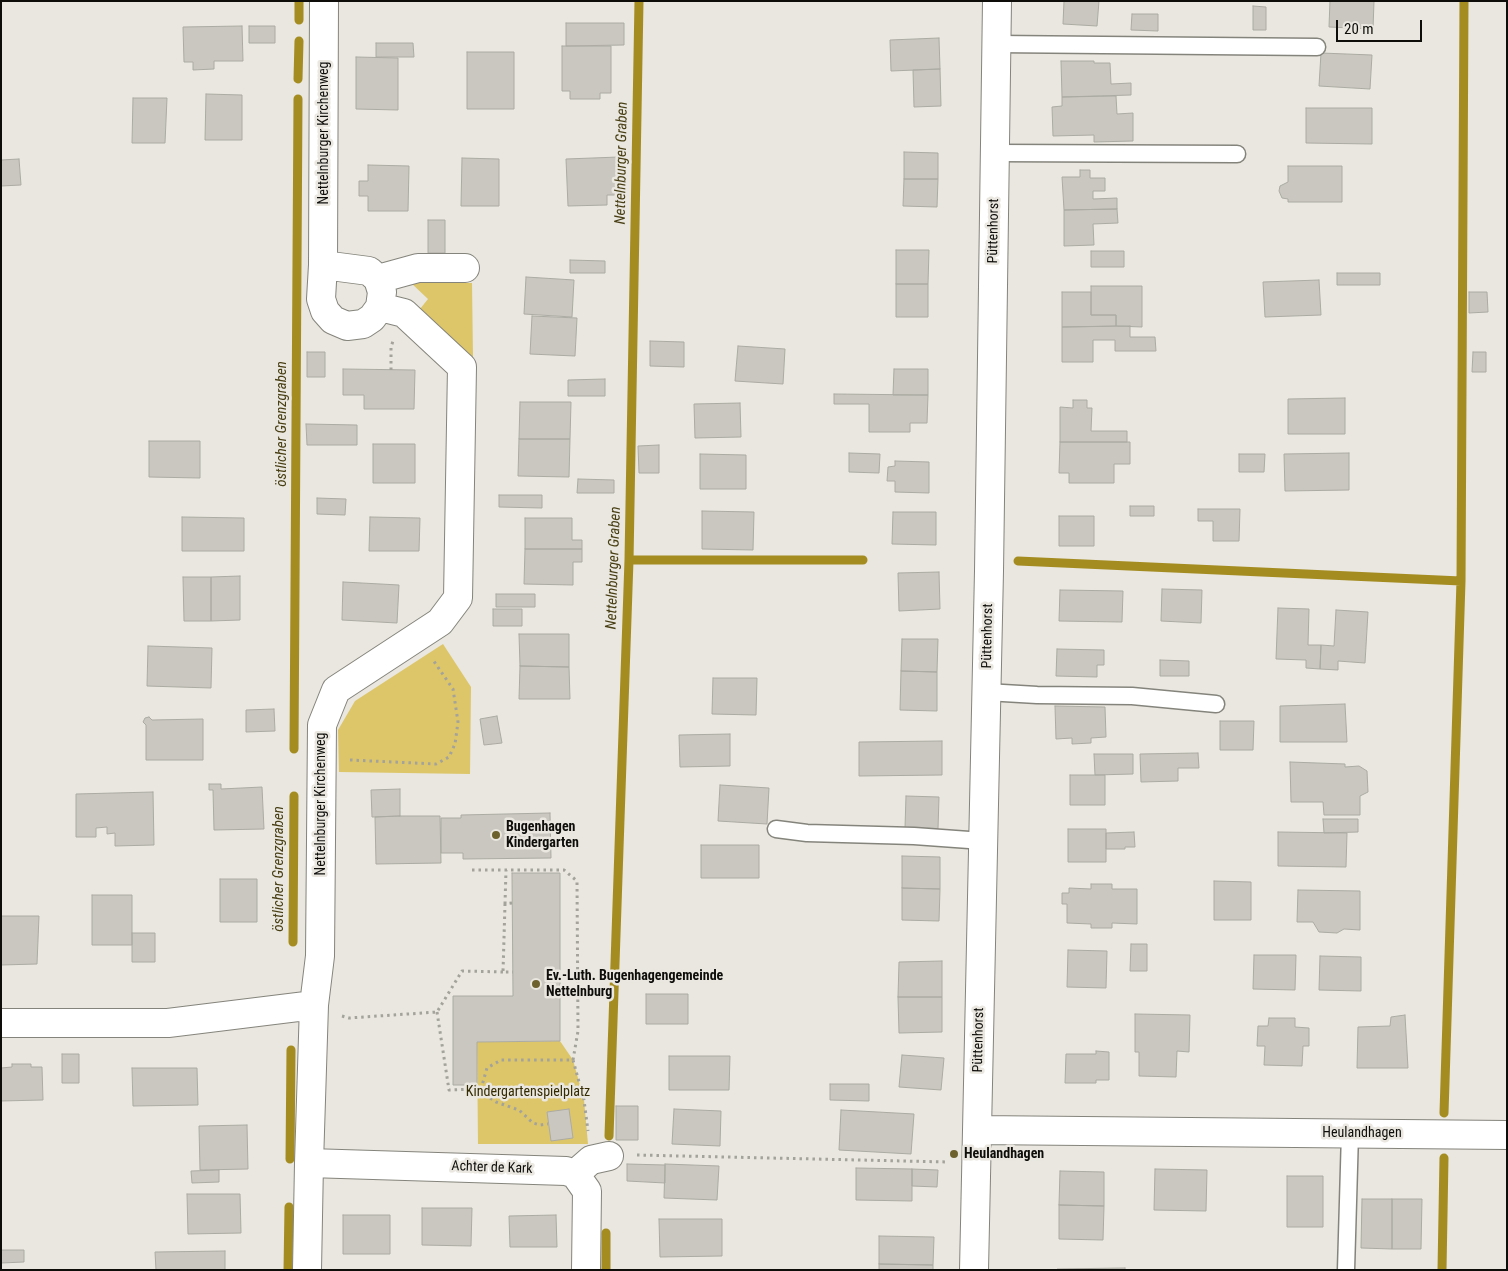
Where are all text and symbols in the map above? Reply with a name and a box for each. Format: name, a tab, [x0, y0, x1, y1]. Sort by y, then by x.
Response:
scale bar	[1338, 10, 1424, 42]
text: 20 m	[1344, 20, 1374, 38]
street label: Nettelnburger Kirchenweg	[316, 62, 332, 204]
water label: Nettelnburger Graben	[612, 101, 632, 225]
street label: Püttenhorst	[985, 198, 1003, 264]
water label: östlicher Grenzgraben	[273, 361, 291, 487]
water label: Nettelnburger Graben	[603, 506, 625, 630]
street label: Püttenhorst	[979, 603, 997, 669]
street label: Nettelnburger Kirchenweg	[313, 733, 329, 875]
water label: östlicher Grenzgraben	[270, 806, 288, 932]
place label: Bugenhagen Kindergarten	[506, 819, 579, 852]
marker: Bugenhagen Kindergarten	[490, 829, 502, 841]
place label: Ev.-Luth. Bugenhagengemeinde Nettelnburg	[546, 968, 723, 1000]
marker: Ev.-Luth. Bugenhagengemeinde Nettelnburg	[530, 978, 542, 990]
street label: Püttenhorst	[970, 1007, 988, 1073]
park label: Kindergartenspielplatz	[466, 1084, 590, 1100]
street label: Heulandhagen	[1322, 1125, 1402, 1141]
place label: Heulandhagen	[964, 1146, 1044, 1162]
marker: Heulandhagen	[948, 1148, 960, 1160]
street label: Achter de Kark	[451, 1158, 533, 1178]

